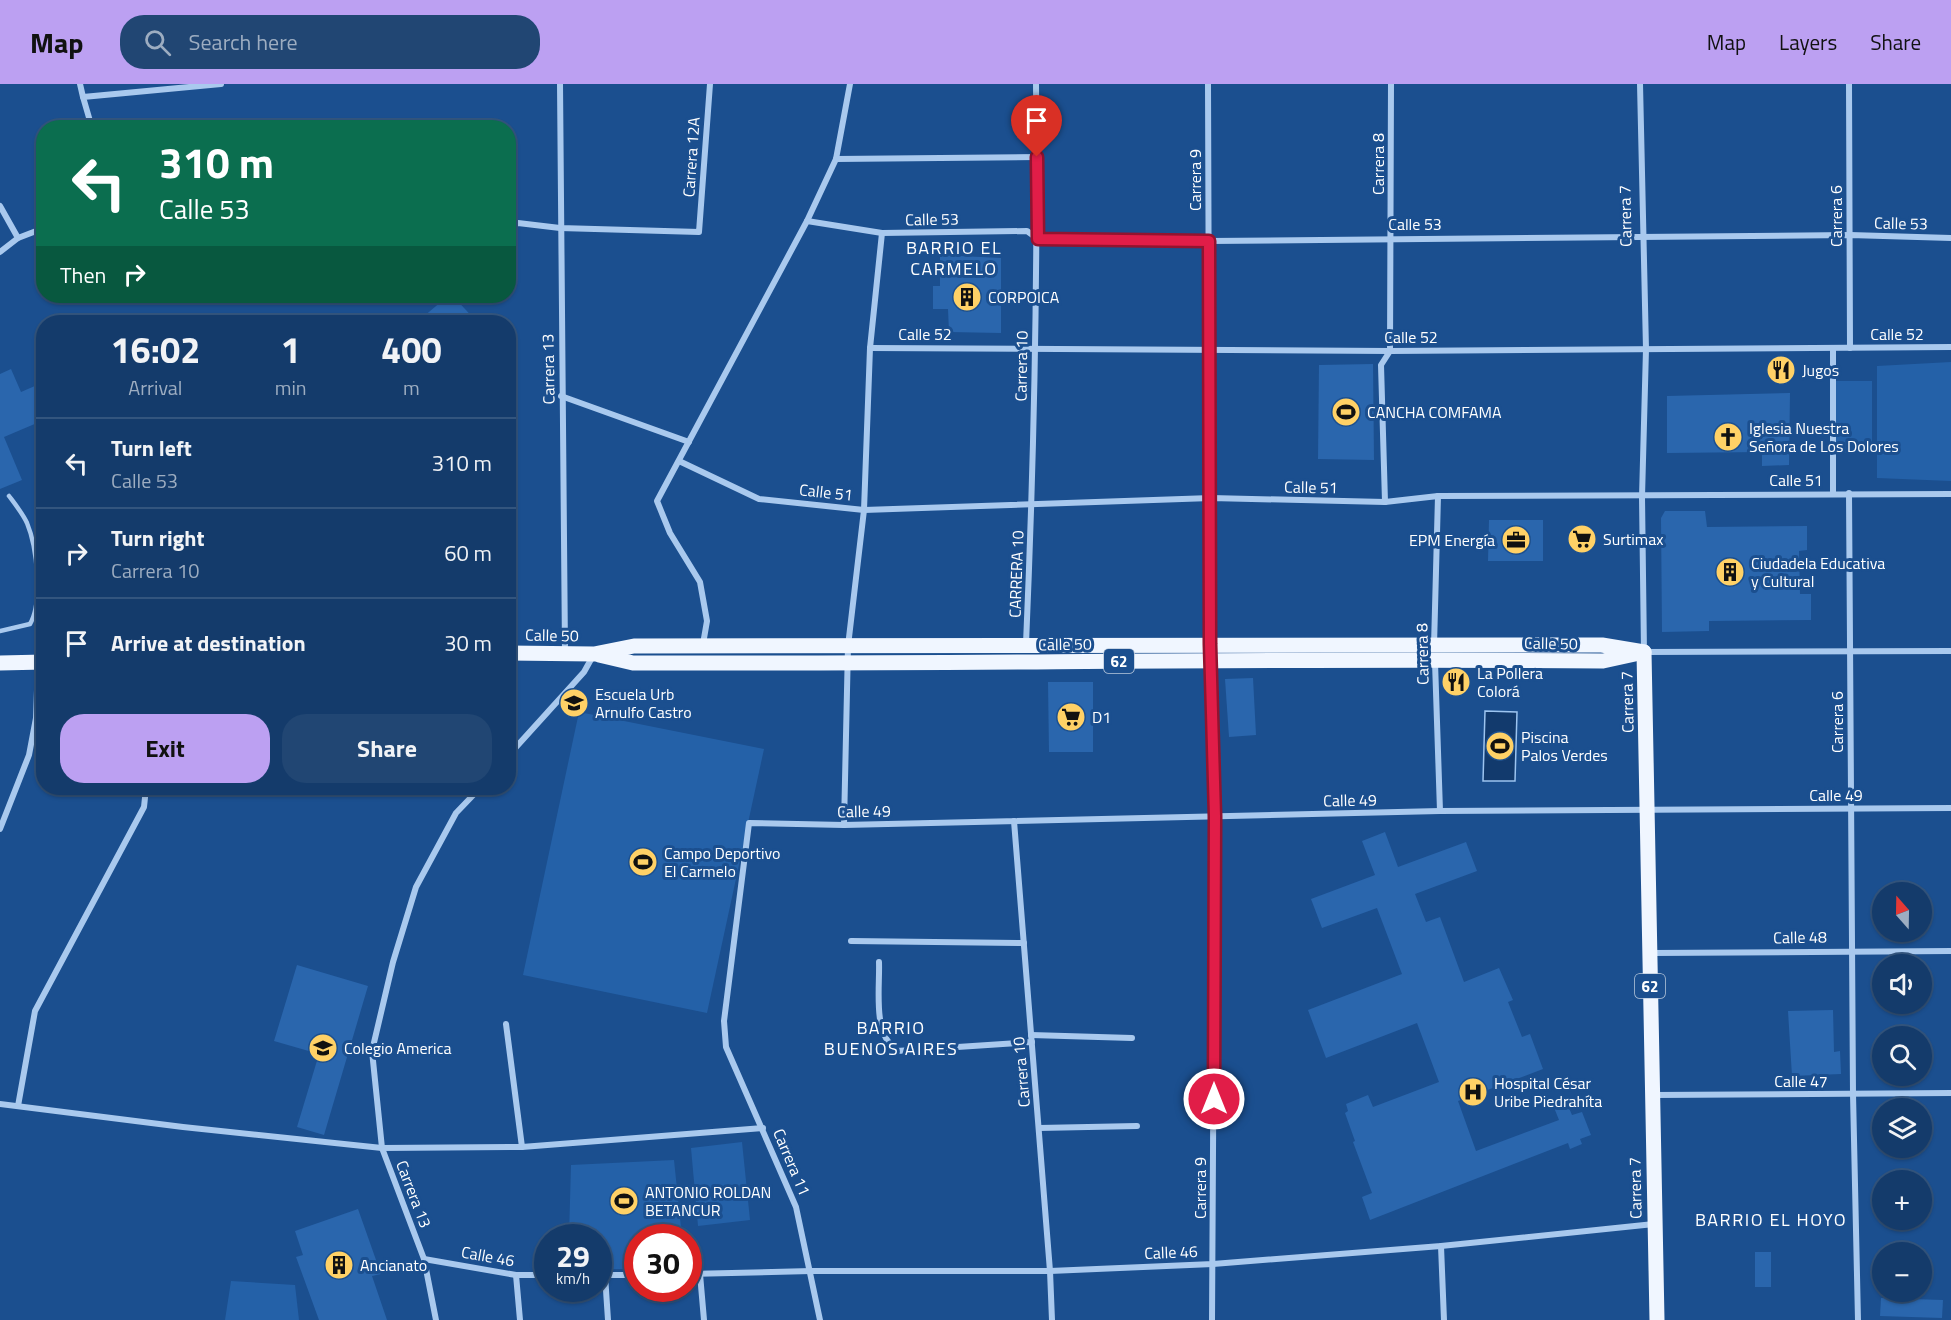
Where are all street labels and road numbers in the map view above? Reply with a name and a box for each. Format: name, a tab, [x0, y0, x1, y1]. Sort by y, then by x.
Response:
street label: Carrera 12A	[676, 116, 706, 198]
street label: Carrera 8	[1366, 133, 1390, 195]
street label: Carrera 9	[1183, 149, 1207, 211]
street label: Carrera 7	[1612, 185, 1638, 247]
street label: Carrera 6	[1824, 185, 1848, 247]
street label: Calle 53	[905, 207, 959, 231]
street label: Calle 53	[1874, 211, 1928, 235]
street label: Calle 53	[1388, 212, 1442, 236]
street label: Calle 52	[898, 322, 952, 346]
street label: Calle 52	[1870, 322, 1924, 346]
street label: Calle 52	[1384, 325, 1438, 349]
street label: Carrera 10	[1008, 330, 1034, 402]
street label: Carrera 13	[535, 333, 561, 405]
street label: Calle 51	[1769, 468, 1823, 492]
street label: Calle 51	[1284, 475, 1338, 499]
street label: Calle 51	[798, 477, 854, 507]
street label: CARRERA 10	[1002, 530, 1030, 618]
street label: Calle 50	[525, 623, 579, 647]
street label: Carrera 8	[1409, 623, 1435, 685]
street label: Calle 50	[1524, 631, 1578, 655]
street label: Calle 50	[1038, 632, 1092, 656]
road number: 62	[1104, 649, 1134, 673]
street label: Carrera 7	[1614, 671, 1640, 733]
street label: Carrera 6	[1825, 691, 1849, 753]
street label: Calle 49	[1809, 783, 1863, 807]
street label: Calle 49	[1323, 788, 1377, 812]
street label: Calle 49	[837, 799, 891, 823]
street label: Calle 48	[1773, 925, 1827, 949]
road number: 62	[1635, 974, 1665, 998]
street label: Carrera 10	[1006, 1036, 1036, 1108]
street label: Calle 47	[1774, 1069, 1828, 1093]
street label: Carrera 11	[767, 1125, 817, 1199]
street label: Carrera 13	[390, 1157, 438, 1231]
street label: Carrera 9	[1188, 1157, 1212, 1219]
street label: Carrera 7	[1622, 1157, 1648, 1219]
street label: Calle 46	[1144, 1239, 1198, 1265]
street label: Calle 46	[460, 1240, 517, 1272]

